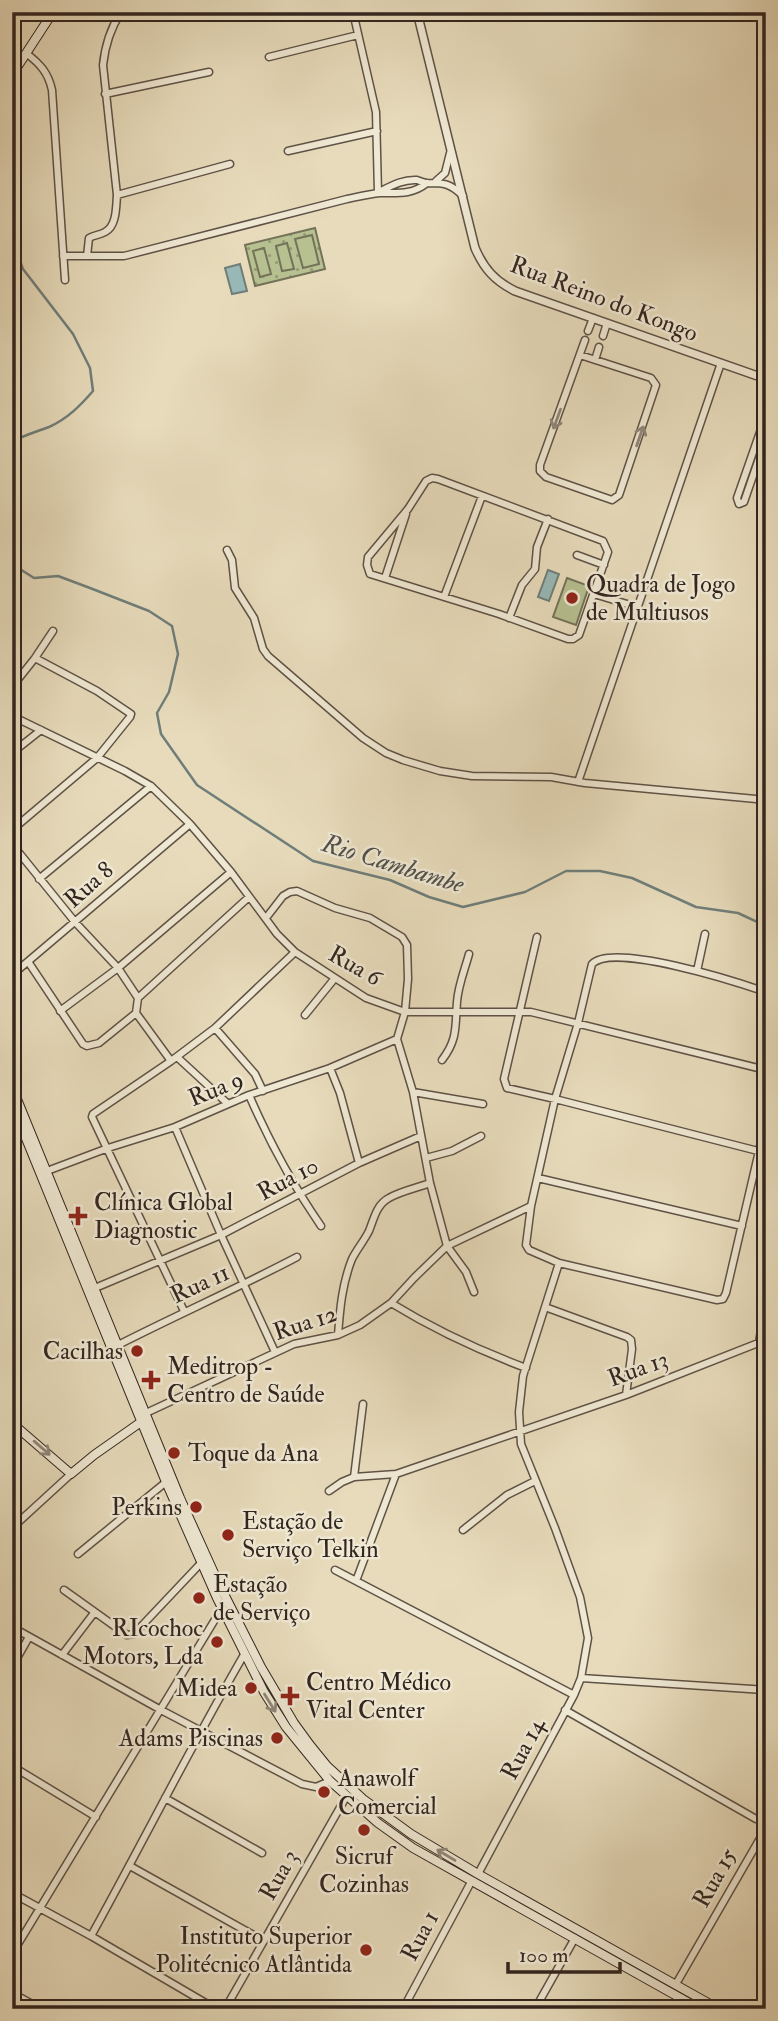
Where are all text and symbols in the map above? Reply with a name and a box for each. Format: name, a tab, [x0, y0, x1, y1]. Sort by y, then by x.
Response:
street label: Rua Reino do Kongo	[506, 249, 702, 349]
one-way arrow	[549, 408, 562, 430]
one-way arrow	[634, 425, 647, 447]
place label: Quadra de Jogo de Multiusos	[586, 569, 735, 628]
marker: Quadra de Jogo de Multiusos	[564, 590, 580, 606]
water label: Rio Cambambe	[317, 827, 468, 901]
street label: Rua 8	[58, 855, 120, 915]
street label: Rua 6	[323, 938, 389, 994]
street label: Rua 9	[184, 1064, 248, 1114]
street label: Rua 10	[252, 1150, 324, 1208]
place label: Clínica Global Diagnostic	[94, 1187, 233, 1246]
marker: Clínica Global Diagnostic	[68, 1206, 88, 1226]
street label: Rua 11	[166, 1257, 234, 1311]
street label: Rua 12	[269, 1298, 341, 1348]
place label: Cacilhas	[43, 1336, 123, 1367]
marker: Cacilhas	[129, 1343, 145, 1359]
street label: Rua 13	[604, 1344, 672, 1394]
place label: Meditrop - Centro de Saúde	[167, 1351, 324, 1410]
marker: Meditrop - Centro de Saúde	[141, 1370, 161, 1390]
place label: Toque da Ana	[188, 1438, 320, 1469]
one-way arrow	[32, 1440, 50, 1456]
marker: Toque da Ana	[166, 1445, 182, 1461]
place label: Perkins	[111, 1492, 182, 1523]
marker: Perkins	[188, 1499, 204, 1515]
place label: Estação de Serviço Telkin	[242, 1506, 379, 1565]
marker: Estação de Serviço Telkin	[220, 1527, 236, 1543]
place label: Estação de Serviço	[213, 1569, 310, 1628]
marker: Estação de Serviço	[191, 1590, 207, 1606]
place label: RIcochoc Motors, Lda	[82, 1613, 204, 1672]
marker: RIcochoc Motors, Lda	[209, 1634, 225, 1650]
place label: Centro Médico Vital Center	[306, 1667, 451, 1726]
place label: Midea	[176, 1673, 238, 1704]
marker: Midea	[243, 1680, 259, 1696]
marker: Centro Médico Vital Center	[280, 1686, 300, 1706]
one-way arrow	[264, 1692, 278, 1712]
street label: Rua 14	[494, 1712, 553, 1785]
place label: Adams Piscinas	[118, 1723, 263, 1754]
marker: Adams Piscinas	[269, 1730, 285, 1746]
place label: Anawolf Comercial	[337, 1763, 437, 1822]
marker: Anawolf Comercial	[316, 1784, 332, 1800]
marker: Sicruf Cozinhas	[356, 1822, 372, 1838]
place label: Sicruf Cozinhas	[319, 1841, 409, 1900]
street label: Rua 15	[686, 1842, 744, 1913]
street label: Rua 3	[252, 1844, 306, 1906]
one-way arrow	[437, 1848, 457, 1862]
street label: Rua 1	[394, 1905, 446, 1967]
place label: Instituto Superior Politécnico Atlântida	[155, 1921, 353, 1980]
scale bar	[508, 1930, 620, 1974]
marker: Instituto Superior Politécnico Atlântida	[358, 1942, 374, 1958]
text: 100 m	[519, 1942, 569, 1969]

